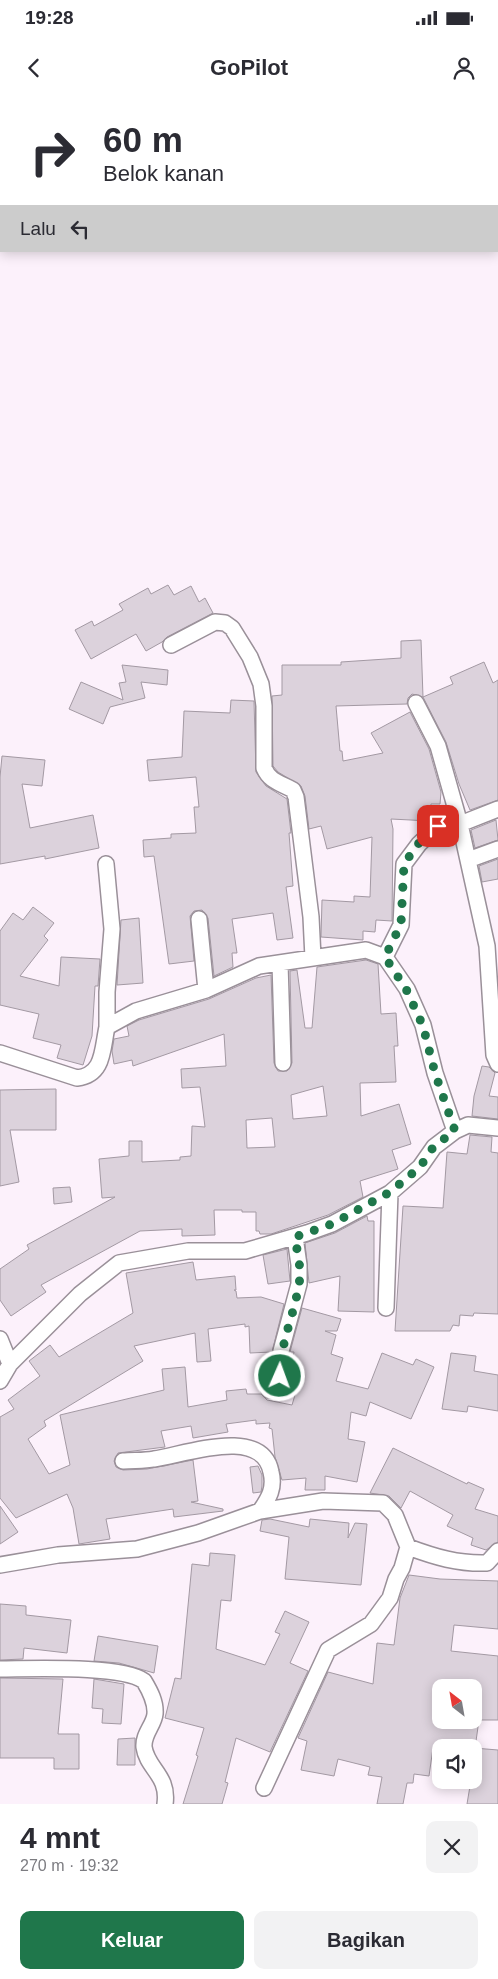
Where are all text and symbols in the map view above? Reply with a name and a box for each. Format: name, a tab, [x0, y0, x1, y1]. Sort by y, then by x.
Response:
text: 19:28	[25, 7, 74, 28]
icon: back	[20, 54, 48, 82]
icon: person	[450, 54, 478, 82]
text: GoPilot	[210, 55, 288, 80]
icon: right	[20, 120, 85, 185]
text: 60 m	[103, 120, 183, 159]
text: Belok kanan	[103, 161, 224, 186]
icon: left	[66, 215, 94, 243]
text: Lalu	[20, 218, 56, 239]
pin	[417, 805, 459, 847]
icon: arrive	[424, 812, 452, 840]
position arrow	[253, 1349, 305, 1401]
north arrow	[432, 1679, 482, 1729]
map controls	[432, 1679, 482, 1789]
button: sound	[432, 1739, 482, 1789]
text: 4 mnt	[20, 1821, 100, 1854]
button: close	[426, 1821, 478, 1873]
text: 270 m · 19:32	[20, 1857, 119, 1874]
button: Keluar	[20, 1911, 244, 1969]
button: Bagikan	[254, 1911, 478, 1969]

